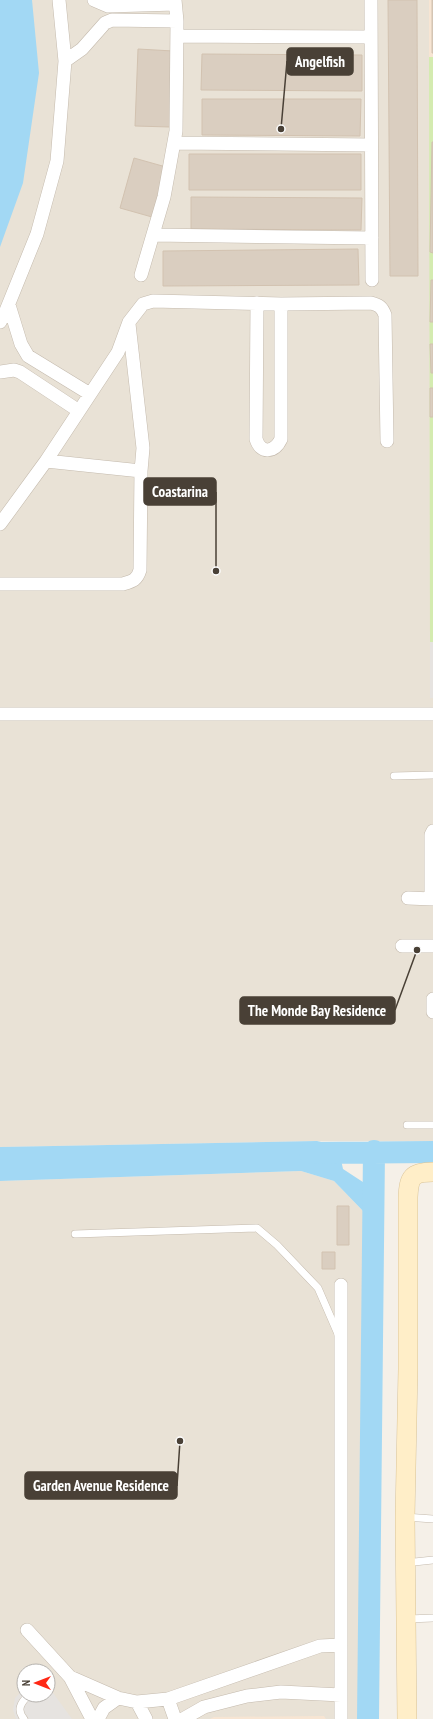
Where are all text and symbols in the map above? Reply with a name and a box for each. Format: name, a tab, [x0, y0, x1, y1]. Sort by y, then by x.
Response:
callout: Angelfish	[287, 48, 353, 75]
text: Angelfish	[294, 52, 345, 71]
callout: Coastarina	[144, 478, 216, 505]
text: Coastarina	[152, 482, 208, 501]
callout: The Monde Bay Residence	[240, 997, 395, 1024]
text: The Monde Bay Residence	[248, 1001, 386, 1020]
callout: Garden Avenue Residence	[25, 1472, 177, 1499]
text: Garden Avenue Residence	[33, 1476, 169, 1495]
north arrow	[16, 1663, 56, 1703]
text: N	[19, 1680, 33, 1686]

